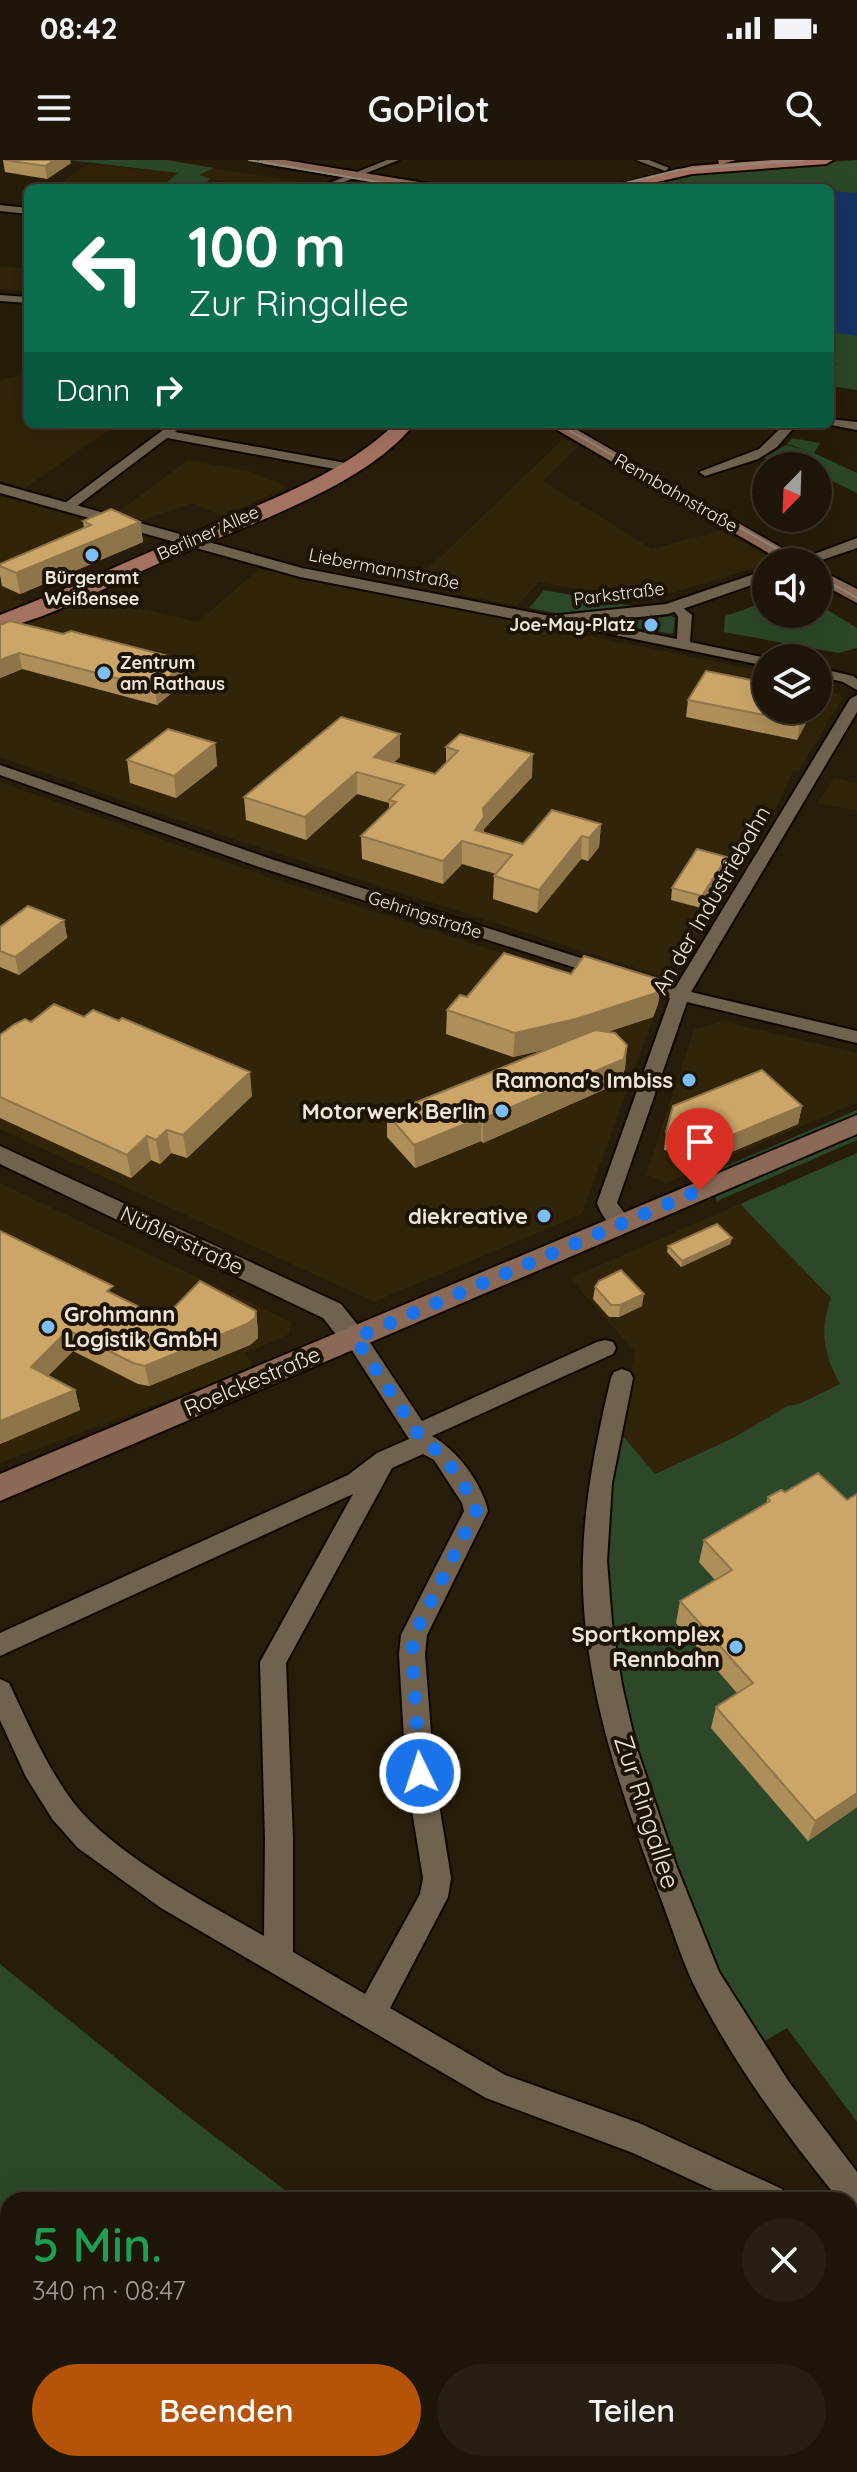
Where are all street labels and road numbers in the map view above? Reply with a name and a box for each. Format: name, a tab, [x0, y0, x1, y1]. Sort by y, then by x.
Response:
street label: Rennbahnstraße	[610, 448, 742, 537]
street label: Berliner Allee	[153, 500, 262, 565]
street label: Liebermannstraße	[307, 543, 461, 594]
street label: Parkstraße	[572, 577, 666, 610]
street label: An der Industriebahn	[646, 801, 776, 999]
street label: Gehringstraße	[365, 885, 485, 944]
street label: Nüßlerstraße	[116, 1199, 248, 1281]
street label: Roelckestraße	[180, 1340, 324, 1422]
street label: Zur Ringallee	[607, 1731, 688, 1893]

